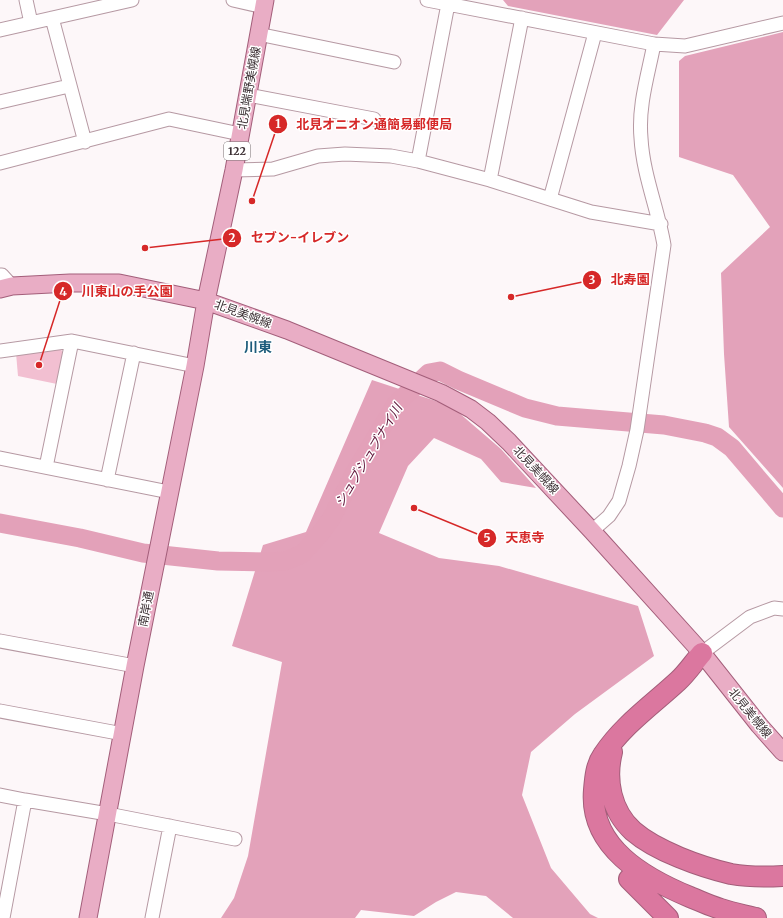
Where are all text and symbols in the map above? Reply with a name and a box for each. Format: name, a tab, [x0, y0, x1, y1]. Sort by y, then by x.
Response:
street label: 北見端野美幌線	[234, 45, 263, 131]
callout: 北見オニオン通簡易郵便局	[268, 112, 460, 137]
text: 1	[275, 116, 281, 131]
text: 北見オニオン通簡易郵便局	[296, 116, 452, 133]
road number: 122	[224, 142, 250, 160]
callout: セブン-イレブン	[222, 225, 357, 250]
text: セブン-イレブン	[251, 229, 349, 246]
text: 2	[228, 230, 236, 245]
callout: 北寿園	[582, 267, 657, 292]
text: 北寿園	[610, 271, 650, 288]
text: 3	[589, 272, 596, 287]
callout: 川東山の手公園	[53, 279, 180, 304]
text: 川東山の手公園	[81, 283, 173, 300]
text: 4	[59, 284, 67, 299]
street label: 北見美幌線	[212, 296, 274, 331]
district label: 川東	[244, 338, 272, 356]
water label: シュブシュブナイ川	[331, 399, 407, 510]
street label: 北見美幌線	[510, 443, 562, 497]
callout: 天恵寺	[477, 525, 552, 550]
text: 天恵寺	[505, 529, 545, 546]
text: 5	[483, 530, 491, 545]
street label: 南岸通	[135, 590, 156, 628]
street label: 北見美幌線	[726, 685, 775, 741]

